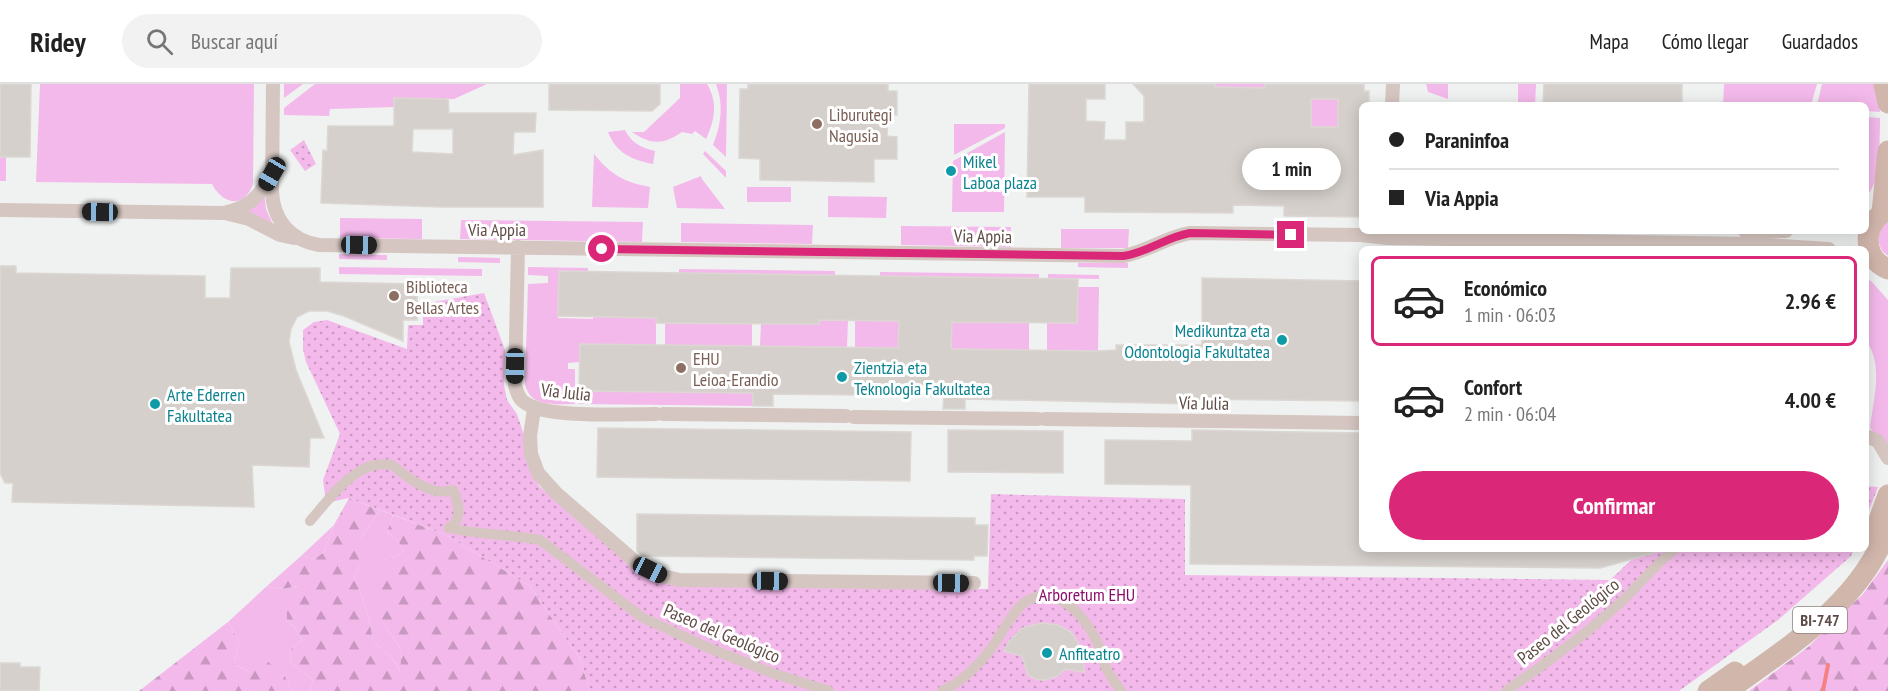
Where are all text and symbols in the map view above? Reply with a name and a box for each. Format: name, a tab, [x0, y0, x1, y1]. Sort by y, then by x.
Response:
search box	[122, 14, 542, 68]
text: Ridey	[30, 23, 86, 60]
icon: search	[143, 25, 176, 58]
text: Buscar aquí	[191, 27, 278, 55]
text: Mapa	[1590, 28, 1629, 55]
text: Cómo llegar	[1662, 28, 1749, 55]
text: Guardados	[1782, 28, 1858, 55]
place label: Liburutegi Nagusia	[829, 103, 893, 147]
marker: Liburutegi Nagusia	[810, 117, 824, 131]
text: Paraninfoa	[1425, 126, 1509, 154]
callout: 1 min	[1242, 148, 1340, 190]
place label: Mikel Laboa plaza	[963, 150, 1037, 194]
car	[255, 154, 289, 194]
text: 1 min	[1271, 156, 1312, 182]
marker: Mikel Laboa plaza	[944, 164, 958, 178]
text: Via Appia	[1425, 184, 1499, 212]
car	[82, 203, 118, 221]
street label: Via Appia	[467, 218, 526, 241]
route end	[1277, 221, 1304, 248]
street label: Via Appia	[953, 224, 1012, 248]
route start	[588, 235, 615, 262]
car	[341, 236, 377, 254]
icon: car	[1392, 274, 1446, 328]
text: Económico	[1464, 274, 1547, 302]
place label: Biblioteca Bellas Artes	[406, 275, 479, 319]
text: 2.96 €	[1785, 287, 1836, 315]
marker: Biblioteca Bellas Artes	[387, 289, 401, 303]
text: 1 min · 06:03	[1464, 302, 1556, 328]
place label: Medikuntza eta Odontologia Fakultatea	[1124, 319, 1270, 363]
marker: Medikuntza eta Odontologia Fakultatea	[1275, 333, 1289, 347]
place label: EHU Leioa-Erandio	[693, 347, 779, 391]
car	[506, 348, 524, 384]
place label: Zientzia eta Teknologia Fakultatea	[854, 356, 990, 400]
marker: EHU Leioa-Erandio	[674, 361, 688, 375]
marker: Zientzia eta Teknologia Fakultatea	[835, 370, 849, 384]
icon: car	[1392, 373, 1446, 427]
text: Confort	[1464, 373, 1522, 401]
street label: Vía Julia	[539, 378, 592, 406]
place label: Arte Ederren Fakultatea	[167, 383, 245, 427]
text: 4.00 €	[1785, 386, 1836, 414]
street label: Vía Julia	[1178, 391, 1229, 415]
marker: Arte Ederren Fakultatea	[148, 397, 162, 411]
text: 2 min · 06:04	[1464, 401, 1556, 427]
button: Confirmar	[1389, 471, 1839, 540]
car	[630, 554, 670, 586]
car	[752, 572, 788, 590]
street label: Paseo del Geológico	[1512, 573, 1624, 669]
car	[933, 574, 969, 592]
park label: Arboretum EHU	[1039, 583, 1135, 606]
street label: Paseo del Geológico	[660, 598, 784, 668]
road number: BI-747	[1793, 607, 1847, 633]
place label: Anfiteatro	[1059, 642, 1121, 665]
marker: Anfiteatro	[1040, 646, 1054, 660]

